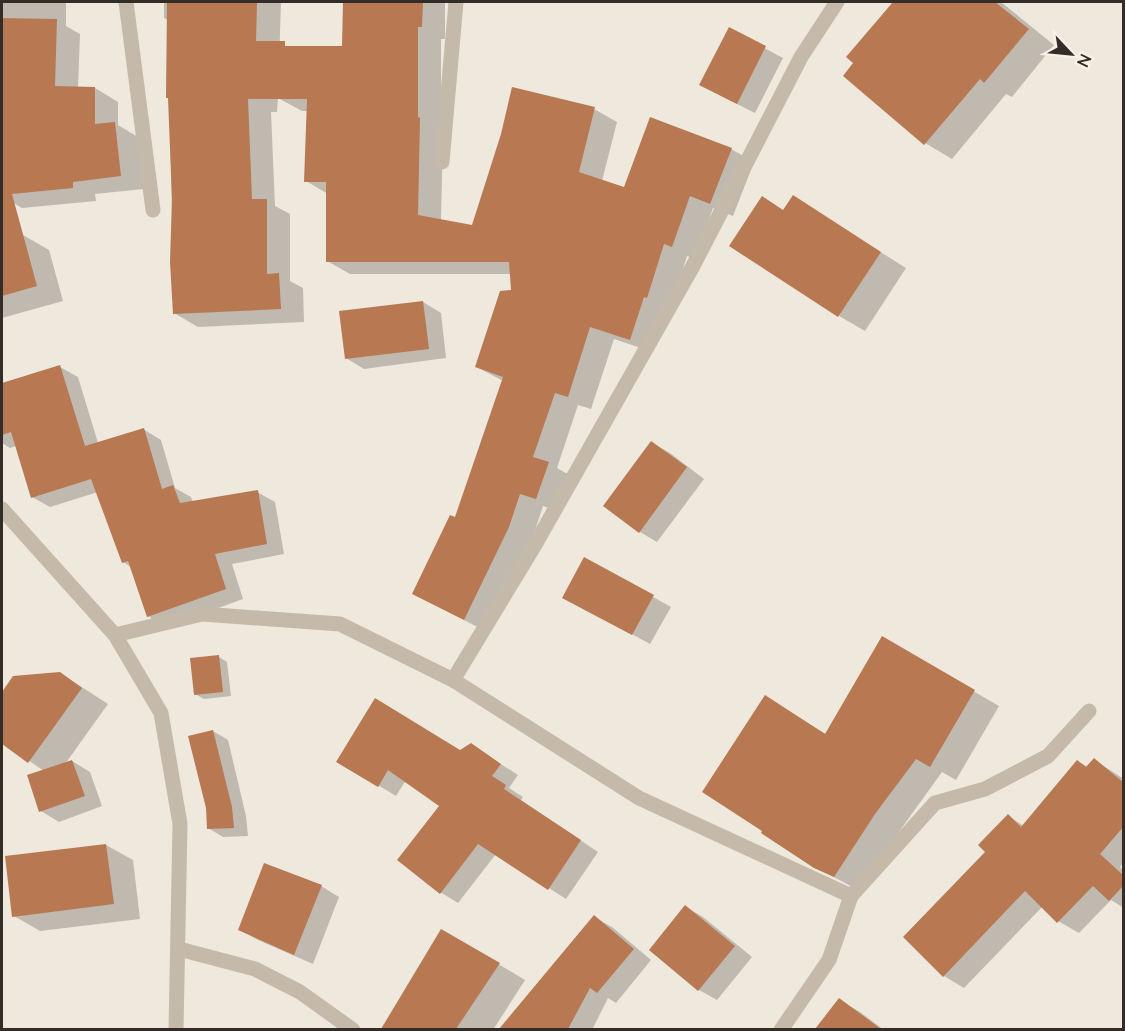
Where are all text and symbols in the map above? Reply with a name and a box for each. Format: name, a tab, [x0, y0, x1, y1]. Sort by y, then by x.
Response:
north arrow	[1041, 24, 1101, 84]
text: N	[1074, 51, 1096, 70]

